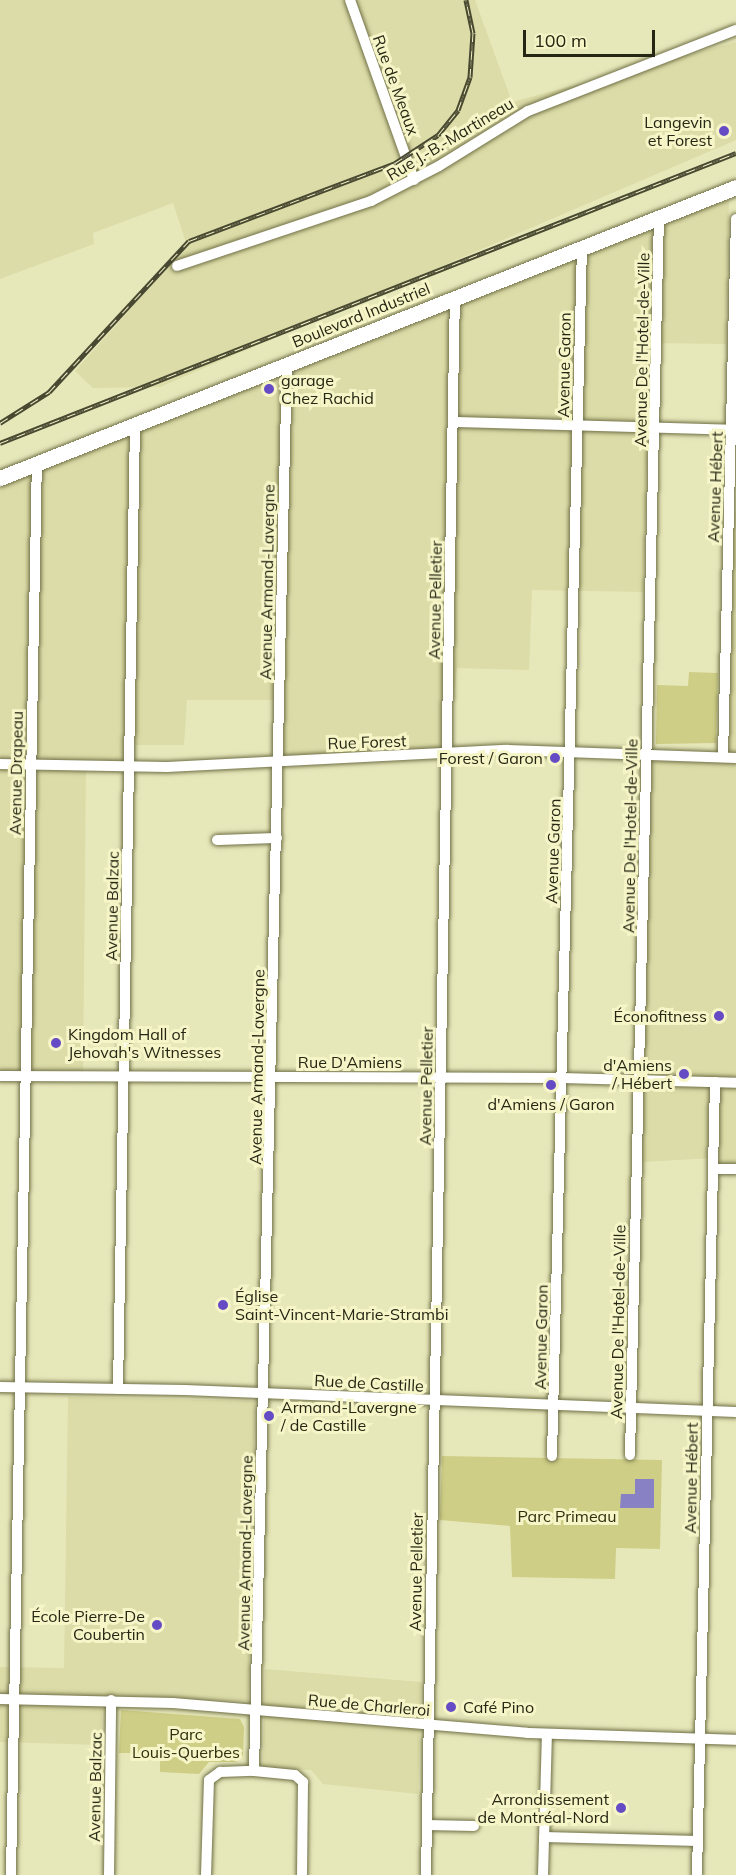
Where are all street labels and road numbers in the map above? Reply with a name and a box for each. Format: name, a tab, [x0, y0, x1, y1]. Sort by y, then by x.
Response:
street label: Rue de Meaux	[369, 32, 423, 138]
street label: Rue J.-B.-Martineau	[383, 94, 517, 184]
street label: Avenue De l'Hotel-de-Ville	[631, 253, 653, 447]
street label: Boulevard Industriel	[289, 279, 433, 351]
street label: Avenue Garon	[553, 312, 575, 418]
street label: Avenue Hébert	[703, 431, 727, 543]
street label: Avenue Armand-Lavergne	[256, 484, 278, 680]
street label: Avenue Pelletier	[424, 540, 446, 660]
street label: Avenue Drapeau	[5, 711, 27, 835]
street label: Rue Forest	[327, 731, 407, 753]
street label: Avenue De l'Hotel-de-Ville	[619, 739, 641, 933]
street label: Avenue Garon	[542, 798, 564, 904]
street label: Avenue Balzac	[101, 851, 123, 961]
street label: Avenue Armand-Lavergne	[246, 969, 268, 1165]
street label: Avenue Pelletier	[415, 1026, 437, 1146]
street label: Rue D'Amiens	[298, 1052, 402, 1072]
street label: Avenue De l'Hotel-de-Ville	[607, 1225, 629, 1419]
street label: Avenue Garon	[530, 1284, 552, 1390]
street label: Rue de Castille	[314, 1371, 424, 1395]
street label: Avenue Hébert	[680, 1422, 702, 1534]
street label: Avenue Armand-Lavergne	[234, 1455, 256, 1651]
street label: Avenue Pelletier	[405, 1512, 427, 1632]
street label: Rue de Charleroi	[307, 1690, 431, 1720]
street label: Avenue Balzac	[84, 1732, 106, 1842]

